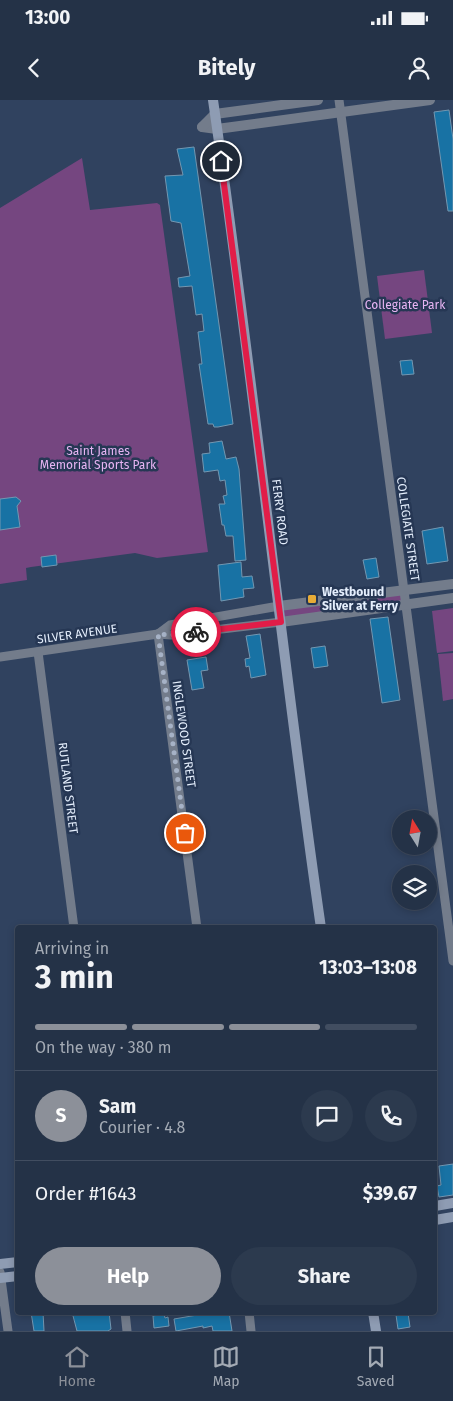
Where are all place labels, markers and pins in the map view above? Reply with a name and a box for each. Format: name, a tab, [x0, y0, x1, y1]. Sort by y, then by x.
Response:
pin	[200, 140, 242, 182]
place label: Westbound Silver at Ferry	[322, 585, 399, 613]
marker: Westbound Silver at Ferry	[306, 593, 318, 605]
pin	[164, 812, 206, 854]

